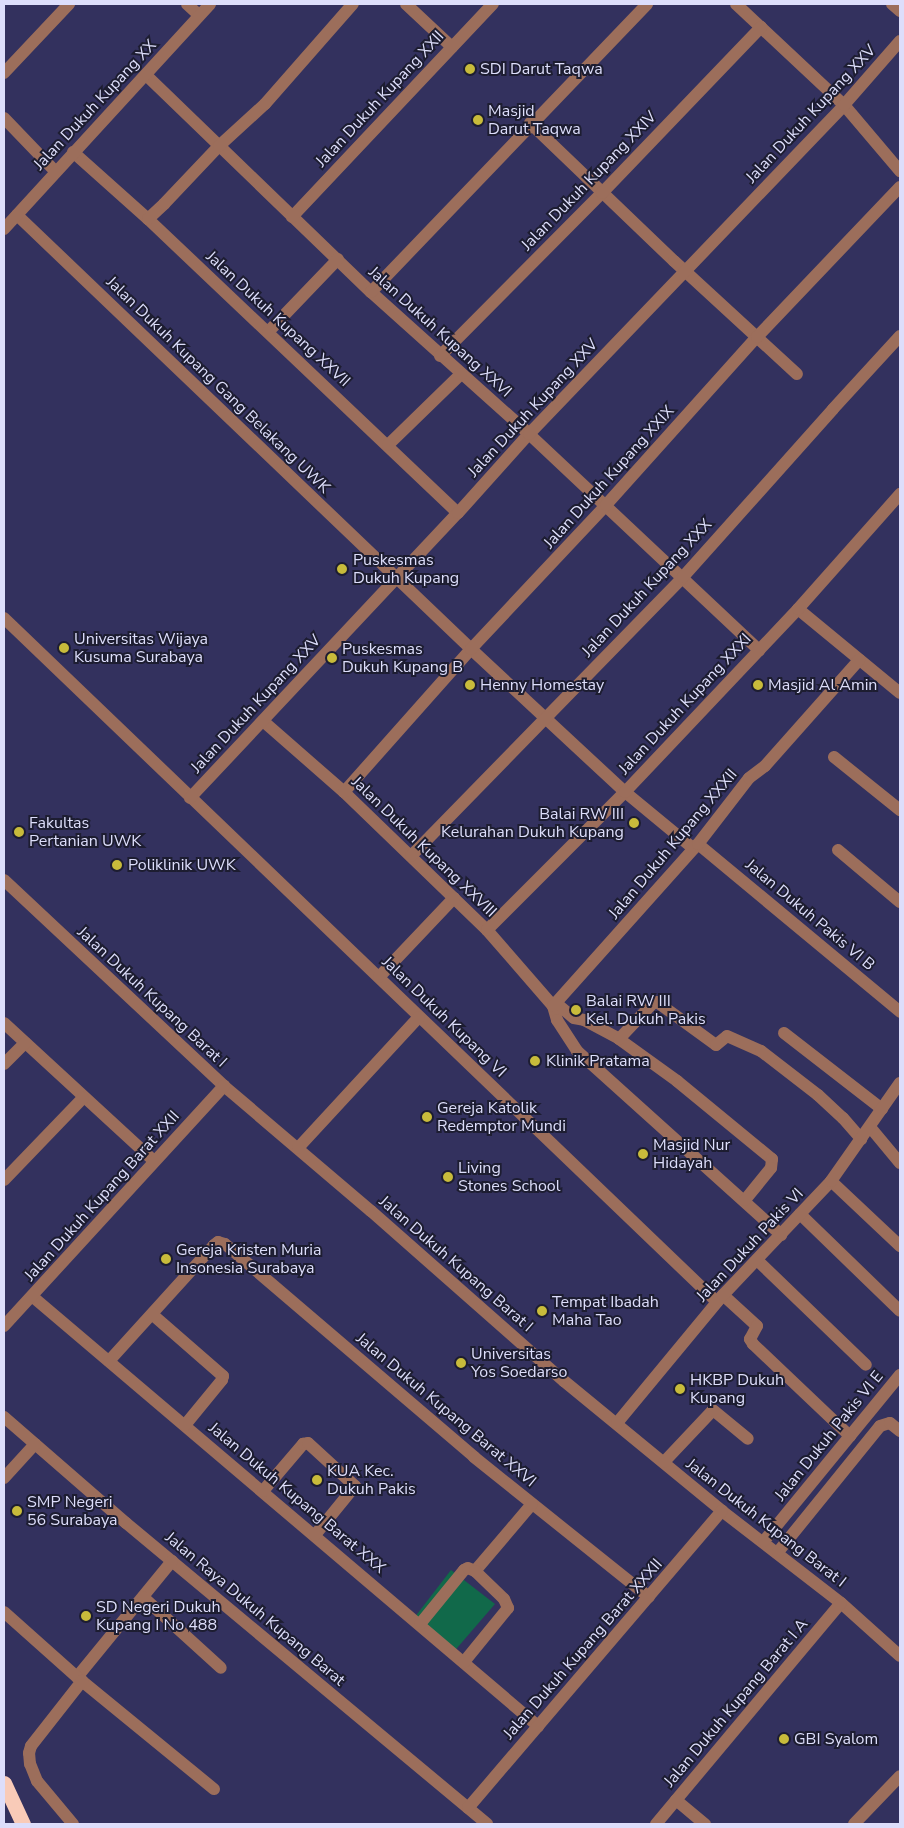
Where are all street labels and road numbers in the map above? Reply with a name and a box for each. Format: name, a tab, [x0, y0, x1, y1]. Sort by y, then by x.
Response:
street label: Jalan Dukuh Kupang XXII	[312, 27, 448, 171]
street label: Jalan Dukuh Kupang XX	[30, 36, 160, 174]
street label: Jalan Dukuh Kupang XXV	[742, 41, 880, 187]
street label: Jalan Dukuh Kupang XXIV	[517, 107, 661, 255]
street label: Jalan Dukuh Kupang XXVII	[202, 247, 354, 391]
street label: Jalan Dukuh Kupang XXVI	[364, 263, 516, 401]
street label: Jalan Dukuh Kupang Gang Belakang UWK	[102, 273, 334, 497]
street label: Jalan Dukuh Kupang XXV	[464, 335, 602, 481]
street label: Jalan Dukuh Kupang XXIX	[540, 402, 678, 552]
street label: Jalan Dukuh Kupang XXX	[578, 515, 716, 661]
street label: Jalan Dukuh Kupang XXXI	[615, 630, 755, 778]
street label: Jalan Dukuh Kupang XXV	[187, 631, 325, 777]
street label: Jalan Dukuh Kupang XXXII	[605, 765, 741, 923]
street label: Jalan Dukuh Kupang XXVIII	[347, 773, 501, 921]
street label: Jalan Dukuh Pakis VI B	[741, 855, 879, 975]
street label: Jalan Dukuh Kupang Barat I	[73, 923, 231, 1071]
street label: Jalan Dukuh Kupang VI	[378, 953, 510, 1081]
street label: Jalan Dukuh Kupang Barat XXII	[20, 1107, 184, 1285]
street label: Jalan Dukuh Pakis VI	[693, 1184, 807, 1306]
street label: Jalan Dukuh Kupang Barat I	[375, 1192, 537, 1336]
street label: Jalan Dukuh Kupang Barat XXVI	[352, 1329, 540, 1491]
street label: Jalan Dukuh Pakis VI E	[771, 1367, 887, 1505]
street label: Jalan Dukuh Kupang Barat XXX	[205, 1418, 389, 1578]
street label: Jalan Dukuh Kupang Barat I	[682, 1455, 850, 1591]
street label: Jalan Raya Dukuh Kupang Barat	[161, 1528, 349, 1690]
street label: Jalan Dukuh Kupang Barat XXXII	[499, 1555, 667, 1743]
street label: Jalan Dukuh Kupang Barat I A	[660, 1615, 812, 1791]

